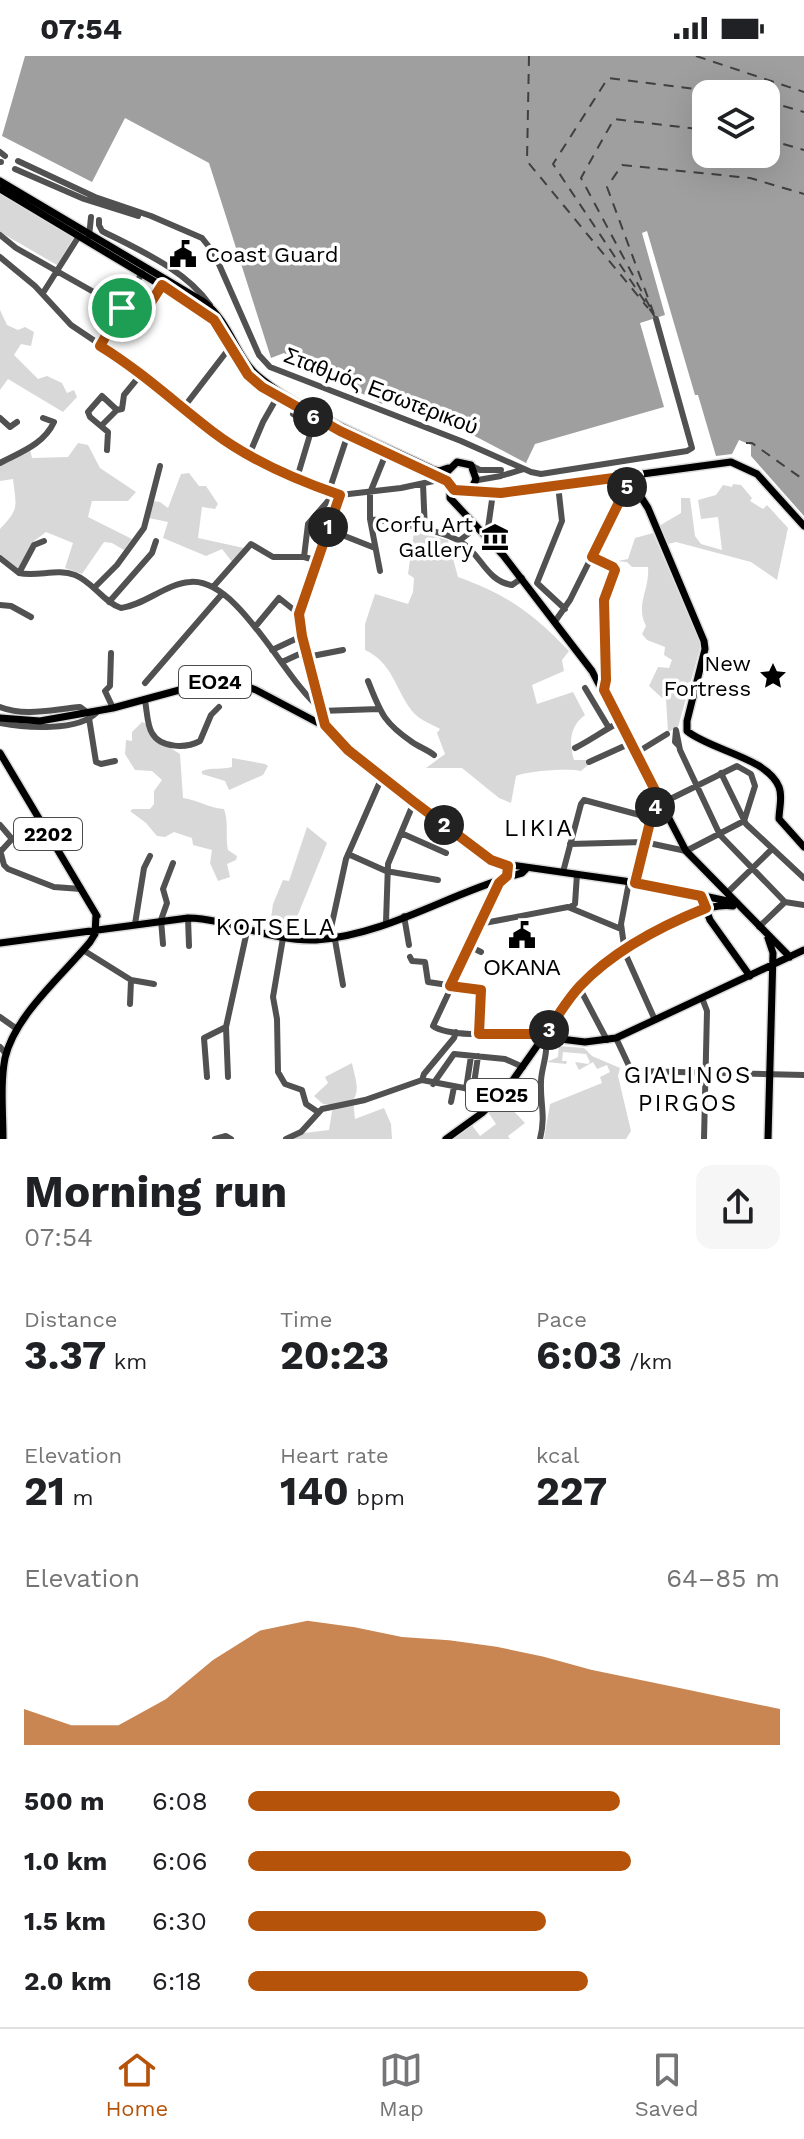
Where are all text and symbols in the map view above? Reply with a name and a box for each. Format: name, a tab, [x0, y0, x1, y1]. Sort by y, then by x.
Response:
text: 07:54	[40, 11, 122, 46]
map controls	[692, 80, 780, 168]
button: layers	[692, 80, 780, 168]
public building icon: Coast Guard	[168, 239, 198, 269]
place label: Coast Guard	[205, 242, 338, 267]
pin	[88, 274, 156, 342]
icon: arrive	[100, 286, 144, 330]
street label: Σταθμός Εσωτερικού	[280, 342, 482, 440]
pin: 6	[293, 397, 333, 437]
text: 6	[306, 404, 320, 429]
pin: 5	[607, 467, 647, 507]
text: 5	[621, 474, 633, 499]
pin: 1	[308, 507, 348, 547]
place label: Corfu Art Gallery	[375, 512, 474, 562]
text: 1	[323, 514, 333, 539]
museum icon: Corfu Art Gallery	[480, 522, 510, 552]
place label: New Fortress	[664, 651, 751, 701]
place icon: New Fortress	[758, 661, 788, 691]
road number: ΕΟ24	[179, 666, 251, 698]
pin: 4	[635, 787, 675, 827]
text: 4	[648, 794, 662, 819]
pin: 2	[424, 805, 464, 845]
text: 2	[437, 812, 451, 837]
district label: LIKIA	[504, 814, 574, 842]
road number: 2202	[14, 818, 82, 850]
district label: KOTSELA	[215, 913, 337, 941]
public building icon: ΟΚΑΝΑ	[507, 920, 537, 950]
place label: ΟΚΑΝΑ	[483, 955, 561, 980]
pin: 3	[529, 1010, 569, 1050]
text: 3	[542, 1017, 556, 1042]
district label: GIALINOS PIRGOS	[624, 1061, 752, 1117]
road number: ΕΟ25	[466, 1079, 538, 1111]
button: share	[696, 1165, 780, 1249]
text: Morning run	[24, 1166, 287, 1218]
text: 07:54	[24, 1222, 93, 1252]
text: Distance	[24, 1307, 118, 1332]
text: Time	[280, 1307, 332, 1332]
text: Pace	[536, 1307, 587, 1332]
text: 3.37	[24, 1332, 106, 1379]
text: 20:23	[280, 1332, 389, 1379]
text: 6:03	[536, 1332, 622, 1379]
text: km	[106, 1349, 147, 1374]
text: /km	[622, 1349, 672, 1374]
text: Elevation	[24, 1443, 122, 1468]
text: Heart rate	[280, 1443, 389, 1468]
text: kcal	[536, 1443, 580, 1468]
text: 21	[24, 1468, 65, 1515]
text: 140	[280, 1468, 349, 1515]
text: 227	[536, 1468, 607, 1515]
text: m	[65, 1485, 94, 1510]
text: bpm	[349, 1485, 405, 1510]
text: Elevation	[24, 1563, 140, 1593]
text: 64–85 m	[666, 1563, 780, 1593]
text: 500 m	[24, 1786, 105, 1816]
text: 6:08	[152, 1786, 208, 1816]
text: 1.0 km	[24, 1846, 107, 1876]
text: 6:06	[152, 1846, 207, 1876]
text: 1.5 km	[24, 1906, 106, 1936]
text: 6:30	[152, 1906, 207, 1936]
text: 2.0 km	[24, 1966, 112, 1996]
text: 6:18	[152, 1966, 202, 1996]
tab: Home	[105, 2048, 168, 2121]
tab: Map	[379, 2048, 424, 2121]
tab: Saved	[635, 2048, 699, 2121]

